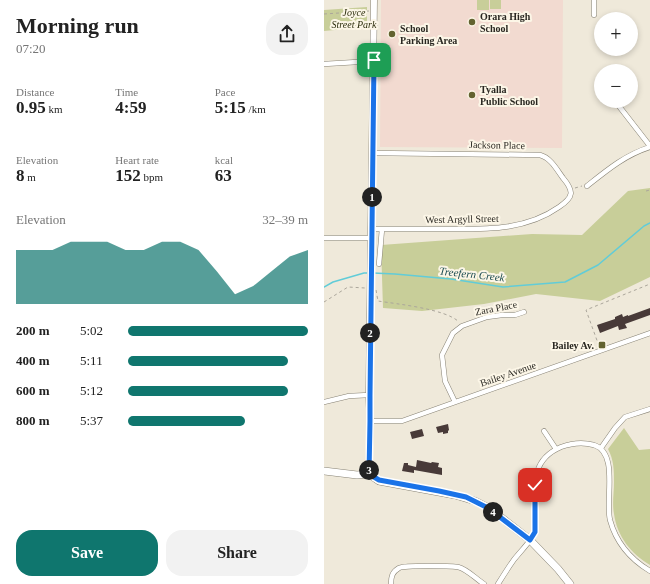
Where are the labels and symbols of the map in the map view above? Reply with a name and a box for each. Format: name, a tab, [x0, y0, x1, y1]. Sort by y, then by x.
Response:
park label: Joyce Street Park	[332, 7, 377, 30]
place label: Orara High School	[480, 11, 531, 34]
marker: Orara High School	[467, 17, 477, 27]
place label: School Parking Area	[400, 23, 457, 46]
marker: School Parking Area	[387, 29, 397, 39]
pin	[357, 43, 391, 77]
place label: Tyalla Public School	[480, 84, 538, 107]
marker: Tyalla Public School	[467, 90, 477, 100]
street label: Jackson Place	[469, 139, 526, 151]
pin: 1	[362, 187, 382, 207]
street label: West Argyll Street	[425, 213, 499, 225]
water label: Treefern Creek	[439, 265, 506, 284]
street label: Zara Place	[474, 298, 518, 317]
pin: 2	[360, 323, 380, 343]
place label: Bailey Av.	[552, 340, 594, 351]
marker: Bailey Av.	[597, 340, 607, 350]
street label: Bailey Avenue	[479, 359, 538, 389]
pin: 3	[359, 460, 379, 480]
pin	[518, 468, 552, 502]
pin: 4	[483, 502, 503, 522]

